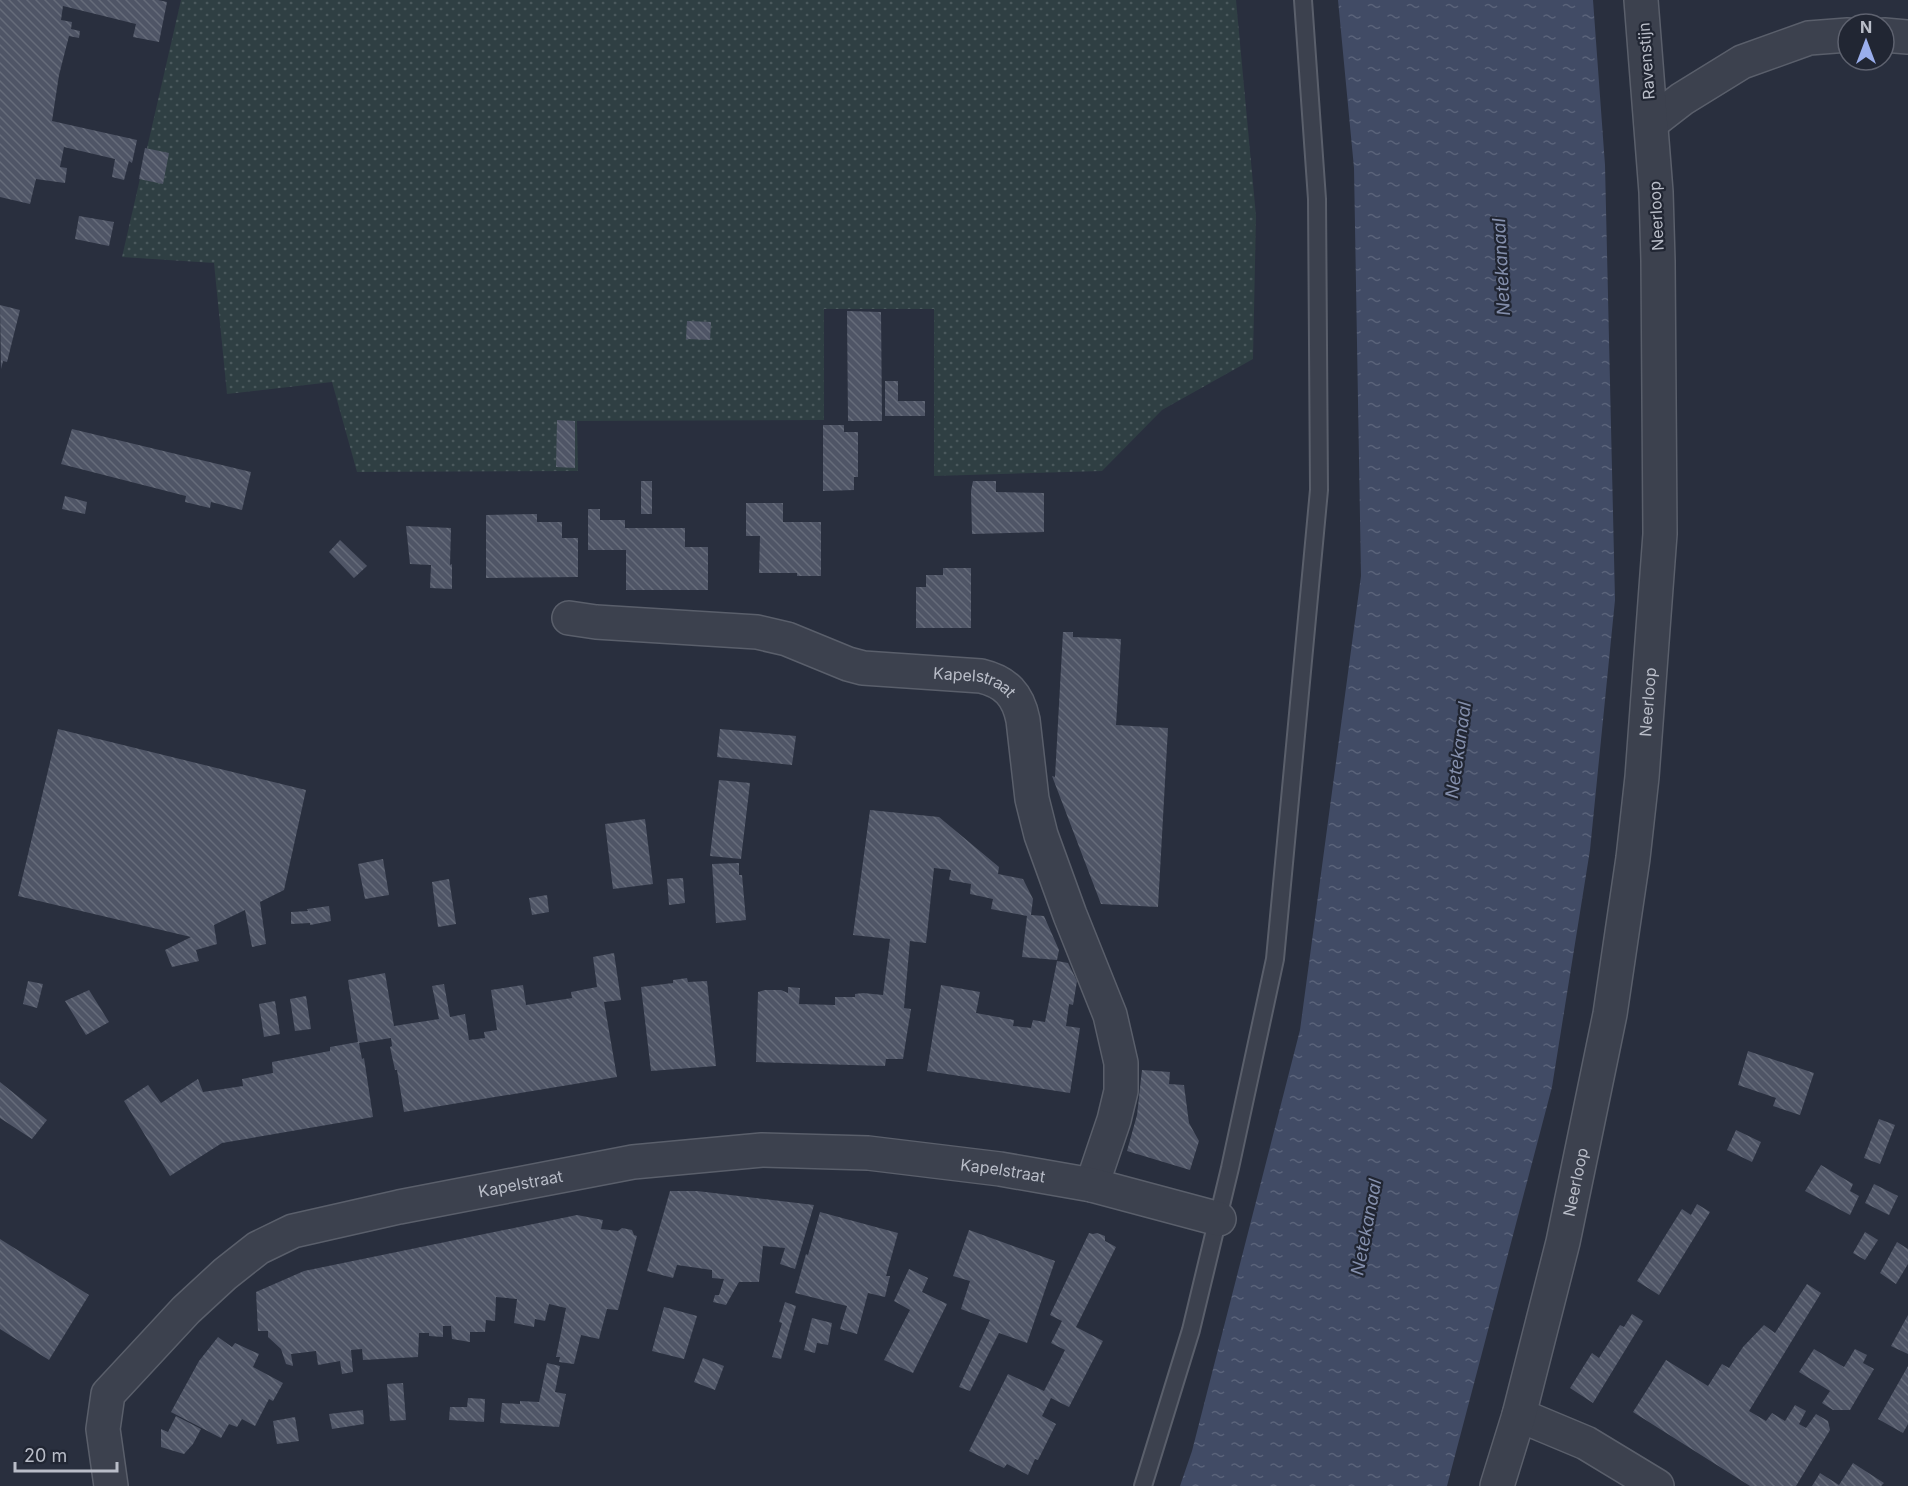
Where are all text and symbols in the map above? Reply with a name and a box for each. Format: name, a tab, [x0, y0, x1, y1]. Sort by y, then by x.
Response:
north arrow	[1836, 12, 1896, 72]
text: N	[1860, 17, 1872, 37]
street label: Ravenstijn	[1633, 22, 1659, 100]
street label: Neerloop	[1644, 181, 1668, 251]
water label: Netekanaal	[1488, 217, 1514, 316]
street label: Kapelstraat	[932, 663, 1020, 701]
street label: Neerloop	[1635, 666, 1660, 738]
water label: Netekanaal	[1441, 700, 1475, 800]
street label: Neerloop	[1559, 1146, 1592, 1218]
street label: Kapelstraat	[959, 1154, 1047, 1187]
street label: Kapelstraat	[477, 1166, 564, 1202]
water label: Netekanaal	[1346, 1176, 1386, 1277]
scale bar	[15, 1435, 117, 1473]
text: 20 m	[24, 1445, 67, 1466]

